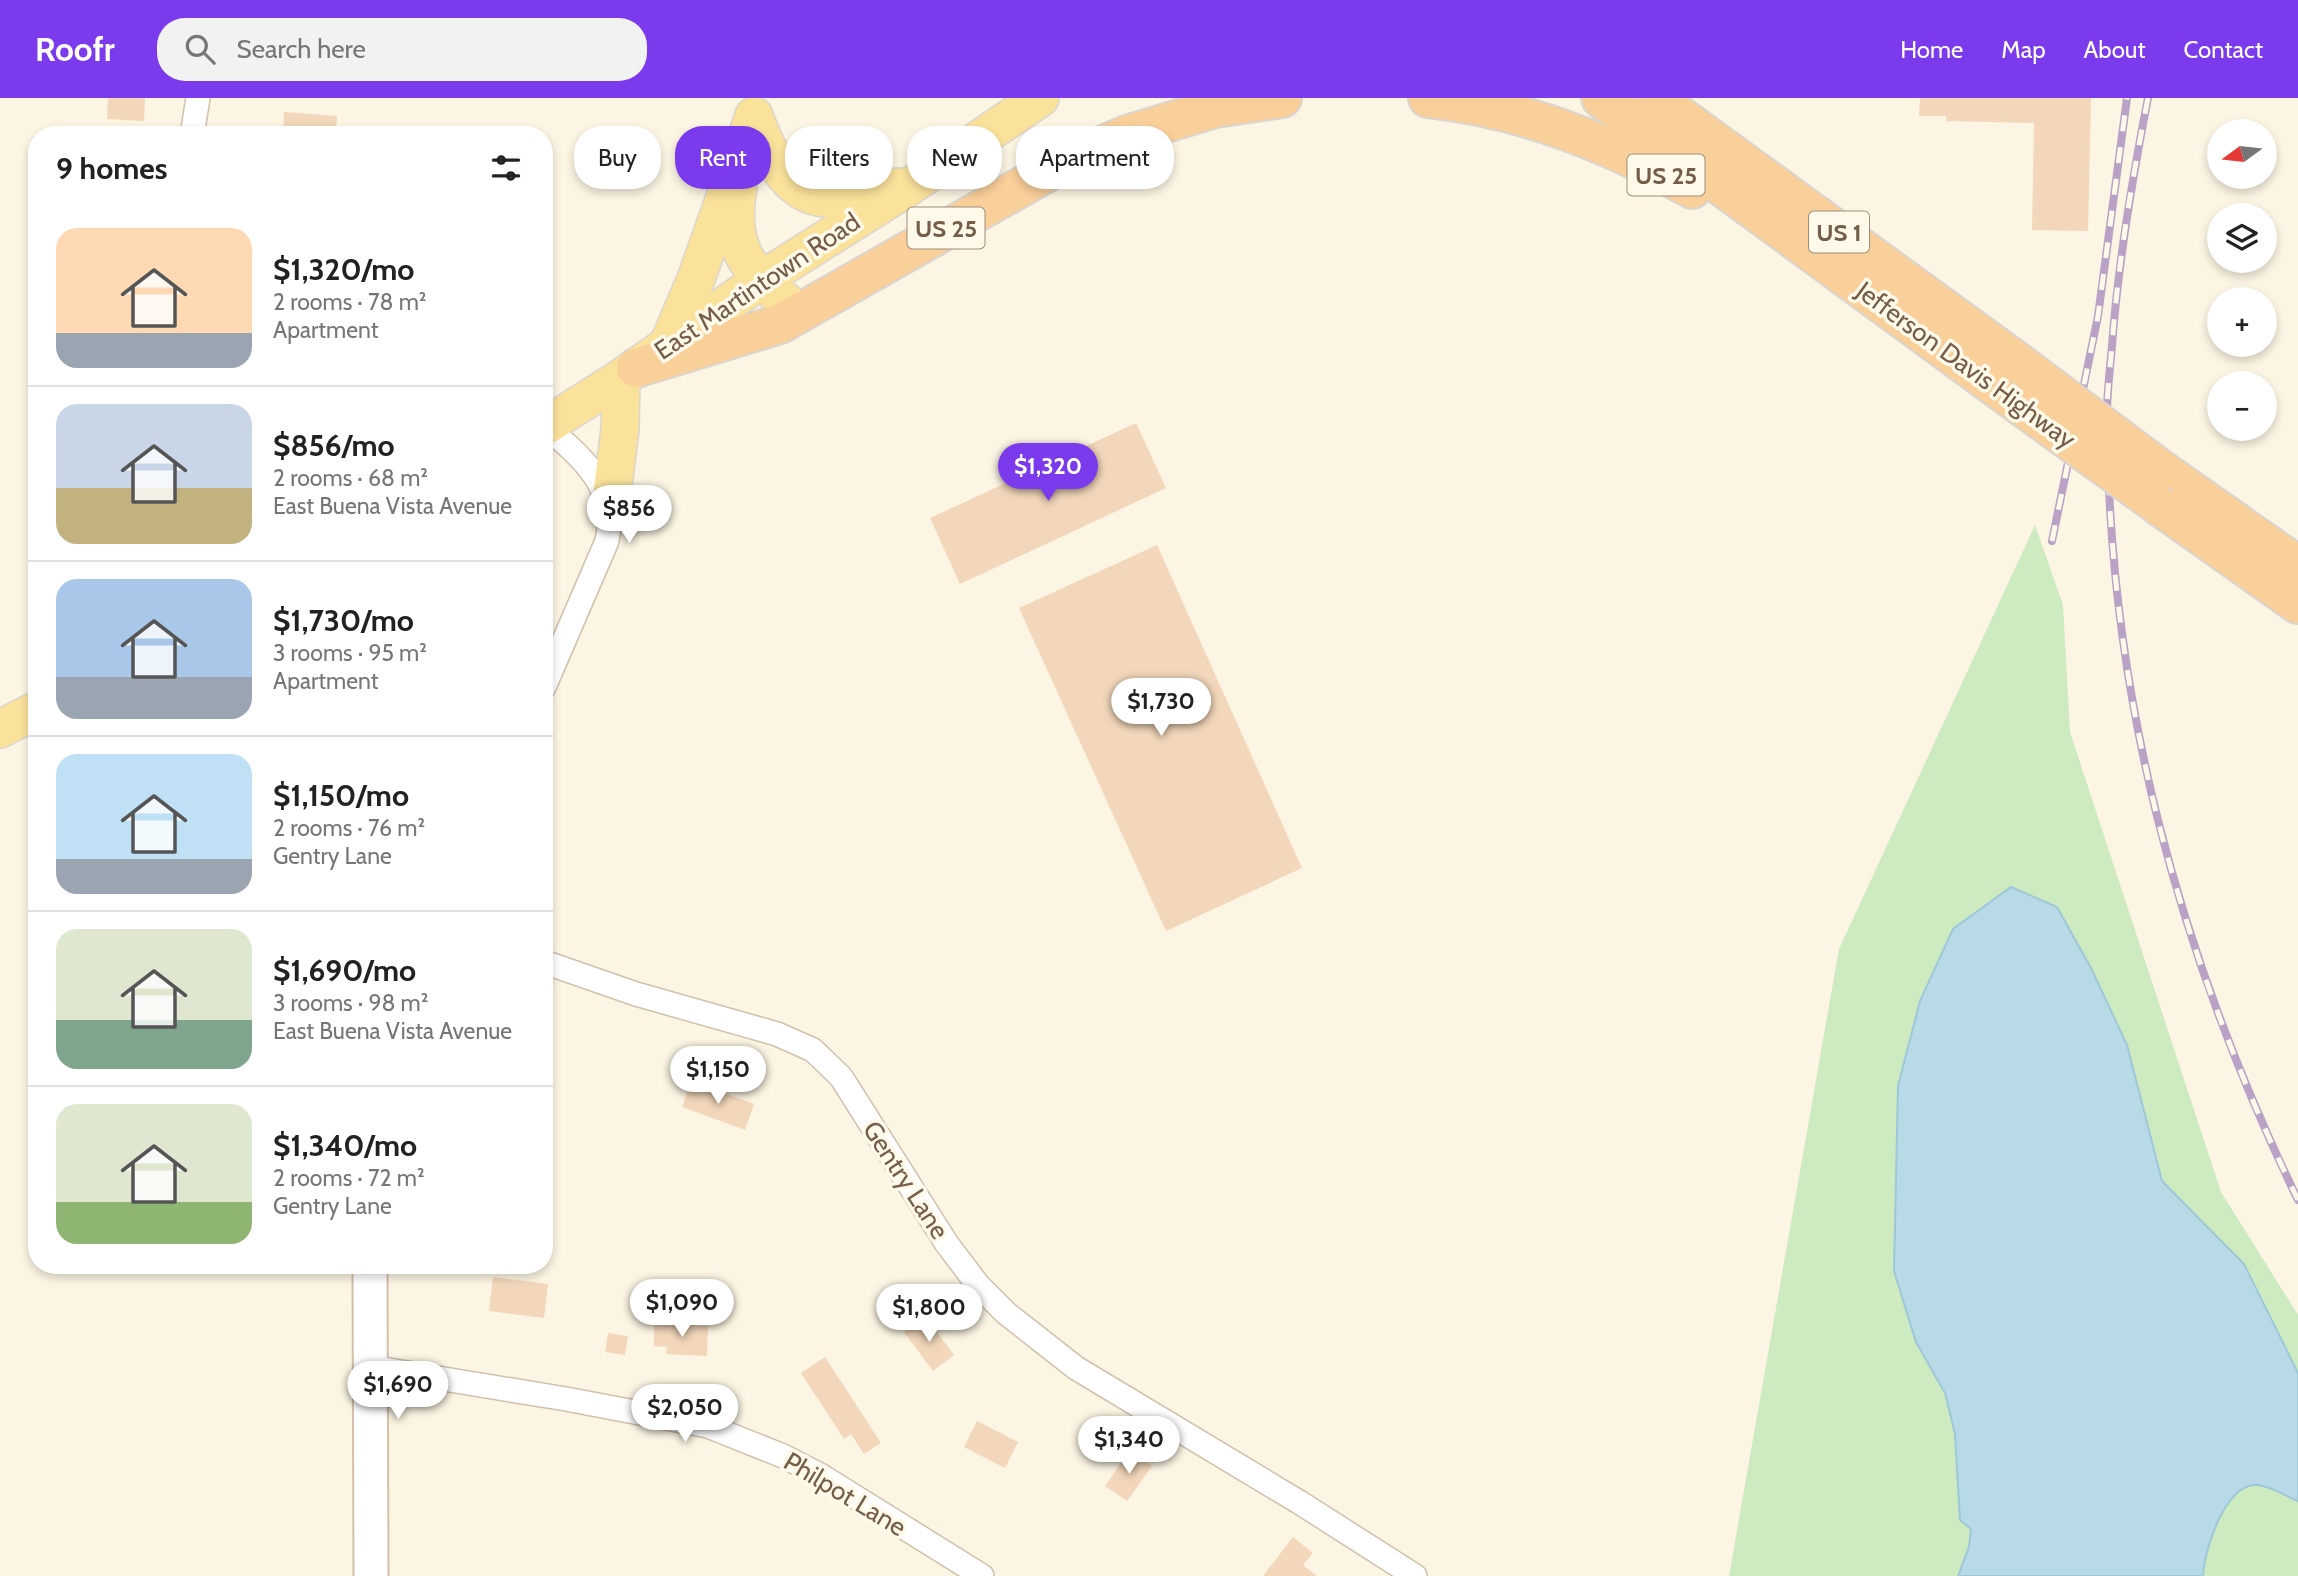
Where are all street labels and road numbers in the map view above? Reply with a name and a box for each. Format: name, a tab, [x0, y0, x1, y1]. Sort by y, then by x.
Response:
road number: US 25	[1628, 154, 1704, 196]
street label: East Martintown Road	[648, 205, 866, 367]
road number: US 25	[908, 208, 984, 248]
road number: US 1	[1809, 212, 1869, 252]
street label: Jefferson Davis Highway	[1849, 274, 2082, 455]
street label: Gentry Lane	[856, 1115, 956, 1245]
street label: Philpot Lane	[778, 1445, 912, 1543]

